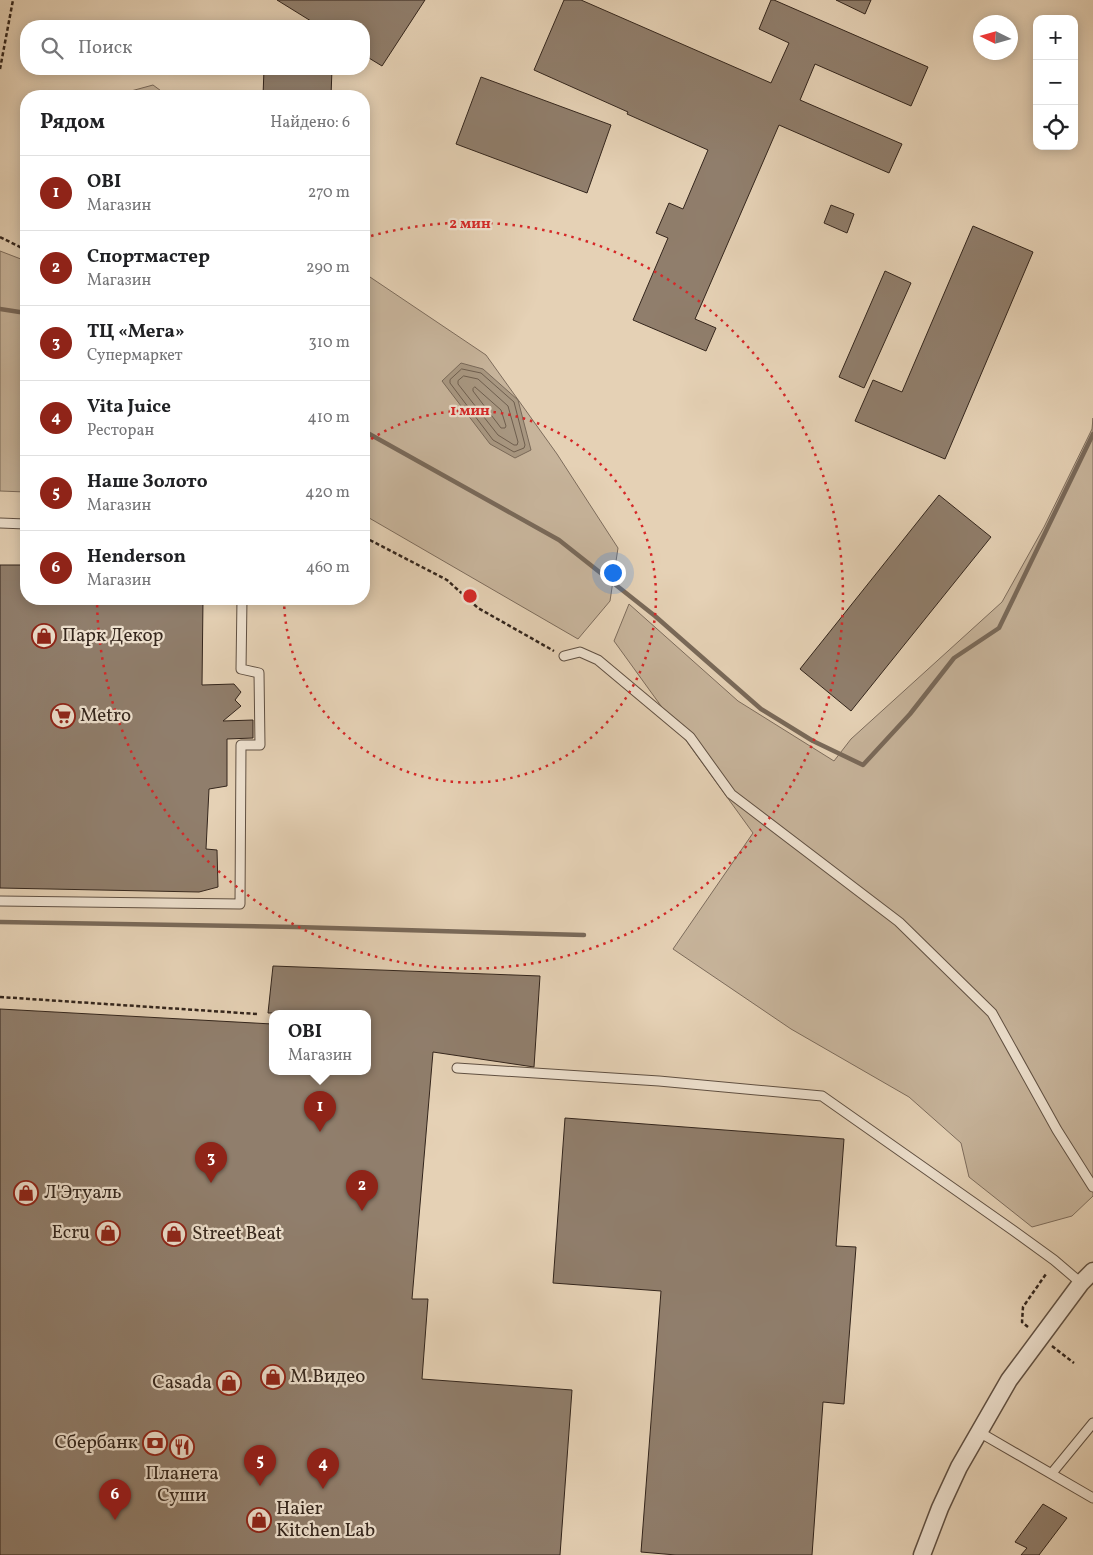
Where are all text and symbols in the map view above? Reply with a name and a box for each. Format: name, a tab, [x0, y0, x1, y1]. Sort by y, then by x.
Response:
north arrow	[973, 15, 1018, 60]
map controls	[1033, 15, 1078, 150]
button: +	[1033, 15, 1078, 60]
search box	[20, 20, 370, 75]
icon: search	[38, 34, 66, 62]
text: Поиск	[78, 35, 132, 61]
button: −	[1033, 60, 1078, 105]
button: locate	[1033, 105, 1078, 150]
text: Рядом	[40, 108, 105, 137]
text: Найдено: 6	[270, 112, 350, 134]
text: OBI	[87, 169, 121, 195]
text: 1	[53, 182, 59, 204]
text: 270 m	[308, 182, 350, 204]
text: Магазин	[87, 195, 151, 217]
text: 2 мин	[449, 214, 491, 235]
text: Спортмастер	[87, 244, 210, 270]
text: 2	[52, 257, 60, 279]
text: 290 m	[306, 257, 350, 279]
text: Магазин	[87, 270, 151, 292]
text: ТЦ «Мега»	[87, 319, 185, 345]
text: 3	[52, 332, 60, 354]
text: 310 m	[309, 332, 350, 354]
text: Супермаркет	[87, 345, 183, 367]
text: Vita Juice	[87, 394, 171, 420]
text: 1 мин	[450, 401, 490, 422]
text: 4	[51, 407, 61, 429]
text: 410 m	[307, 407, 350, 429]
text: Ресторан	[87, 420, 154, 442]
text: Наше Золото	[87, 469, 208, 495]
text: 5	[52, 482, 60, 504]
text: 420 m	[305, 482, 350, 504]
text: Магазин	[87, 495, 151, 517]
text: Henderson	[87, 544, 186, 570]
text: 6	[52, 557, 60, 579]
text: 460 m	[306, 557, 350, 579]
your location	[600, 560, 626, 586]
text: Магазин	[87, 570, 151, 592]
centre of rings	[461, 587, 479, 605]
shop icon: Парк Декор	[31, 623, 57, 649]
place label: Парк Декор	[62, 623, 164, 649]
supermarket icon: Metro	[50, 703, 76, 729]
place label: Metro	[80, 703, 131, 729]
popup	[269, 1010, 371, 1075]
text: OBI	[288, 1019, 322, 1045]
text: Магазин	[288, 1045, 352, 1067]
pin: 1	[304, 1091, 336, 1132]
pin: 3	[195, 1142, 227, 1183]
pin: 2	[346, 1170, 378, 1211]
shop icon: Л'Этуаль	[13, 1180, 39, 1206]
place label: Л'Этуаль	[44, 1180, 122, 1206]
place label: Ecru	[51, 1220, 90, 1246]
shop icon: Ecru	[95, 1220, 121, 1246]
shop icon: Street Beat	[161, 1221, 187, 1247]
place label: Street Beat	[192, 1221, 283, 1247]
shop icon: М.Видео	[260, 1364, 286, 1390]
place label: М.Видео	[290, 1364, 365, 1390]
place label: Casada	[152, 1370, 212, 1396]
shop icon: Casada	[216, 1370, 242, 1396]
place label: Сбербанк	[54, 1430, 138, 1456]
bank icon: Сбербанк	[142, 1430, 168, 1456]
restaurant icon: Планета Суши	[169, 1434, 195, 1460]
pin: 5	[244, 1445, 276, 1486]
pin: 4	[307, 1448, 339, 1489]
place label: Планета Суши	[145, 1461, 219, 1509]
pin: 6	[99, 1479, 131, 1520]
place label: Haier Kitchen Lab	[276, 1496, 375, 1544]
shop icon: Haier Kitchen Lab	[246, 1507, 272, 1533]

